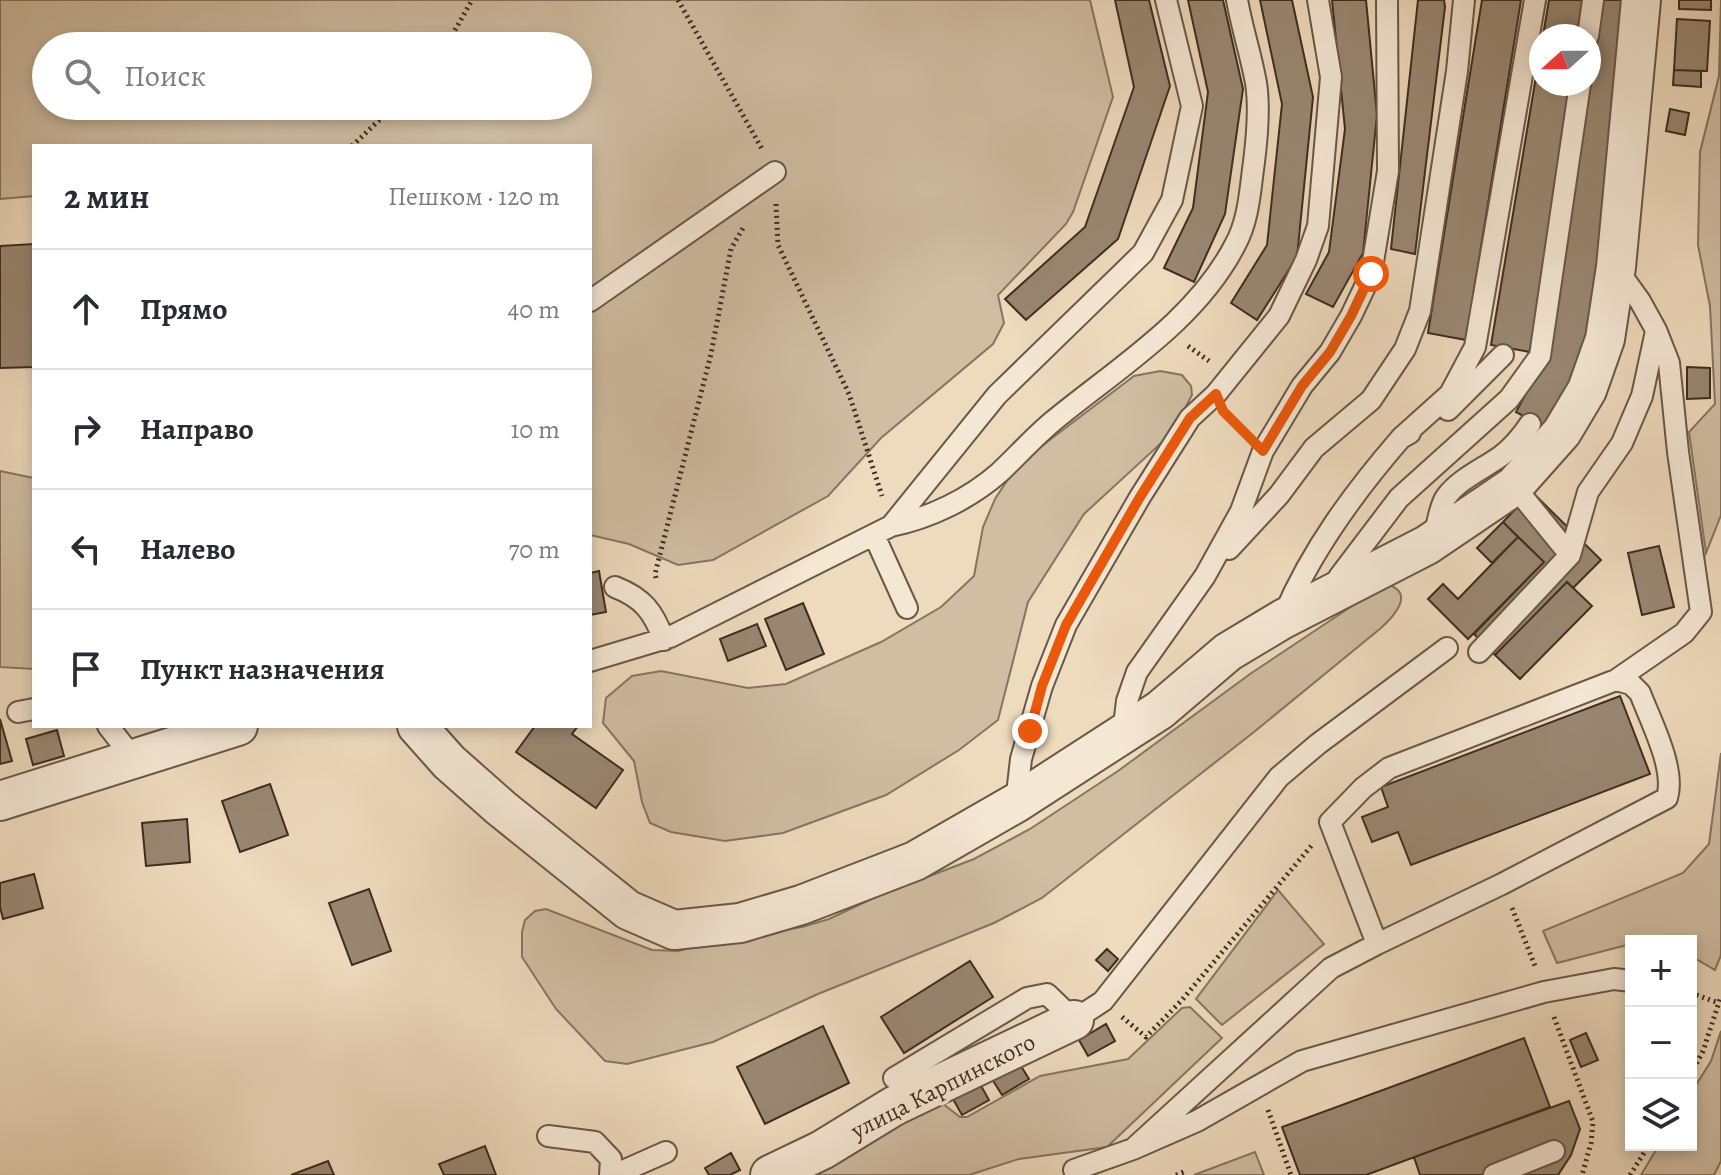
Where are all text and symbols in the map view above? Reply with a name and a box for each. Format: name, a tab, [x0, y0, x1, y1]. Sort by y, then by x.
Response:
north arrow	[1529, 24, 1601, 96]
search box	[32, 32, 592, 120]
icon: search	[60, 54, 104, 98]
text: Поиск	[124, 56, 206, 96]
text: 2 мин	[64, 173, 150, 220]
text: Пешком · 120 m	[388, 179, 560, 214]
route start	[1353, 256, 1389, 292]
icon: ahead	[64, 287, 108, 331]
text: Прямо	[140, 289, 227, 329]
text: 40 m	[508, 292, 560, 327]
icon: right	[64, 407, 108, 451]
text: Направо	[140, 409, 254, 449]
text: 10 m	[510, 412, 560, 447]
icon: left	[64, 527, 108, 571]
text: Налево	[140, 529, 235, 569]
text: 70 m	[508, 532, 560, 567]
icon: arrive	[64, 647, 108, 691]
text: Пункт назначения	[140, 649, 385, 689]
route end	[1012, 713, 1048, 749]
map controls	[1625, 935, 1697, 1151]
button: +	[1625, 935, 1697, 1007]
button: −	[1625, 1007, 1697, 1079]
street label: улица Карпинского	[844, 1026, 1041, 1147]
button: layers	[1625, 1079, 1697, 1151]

